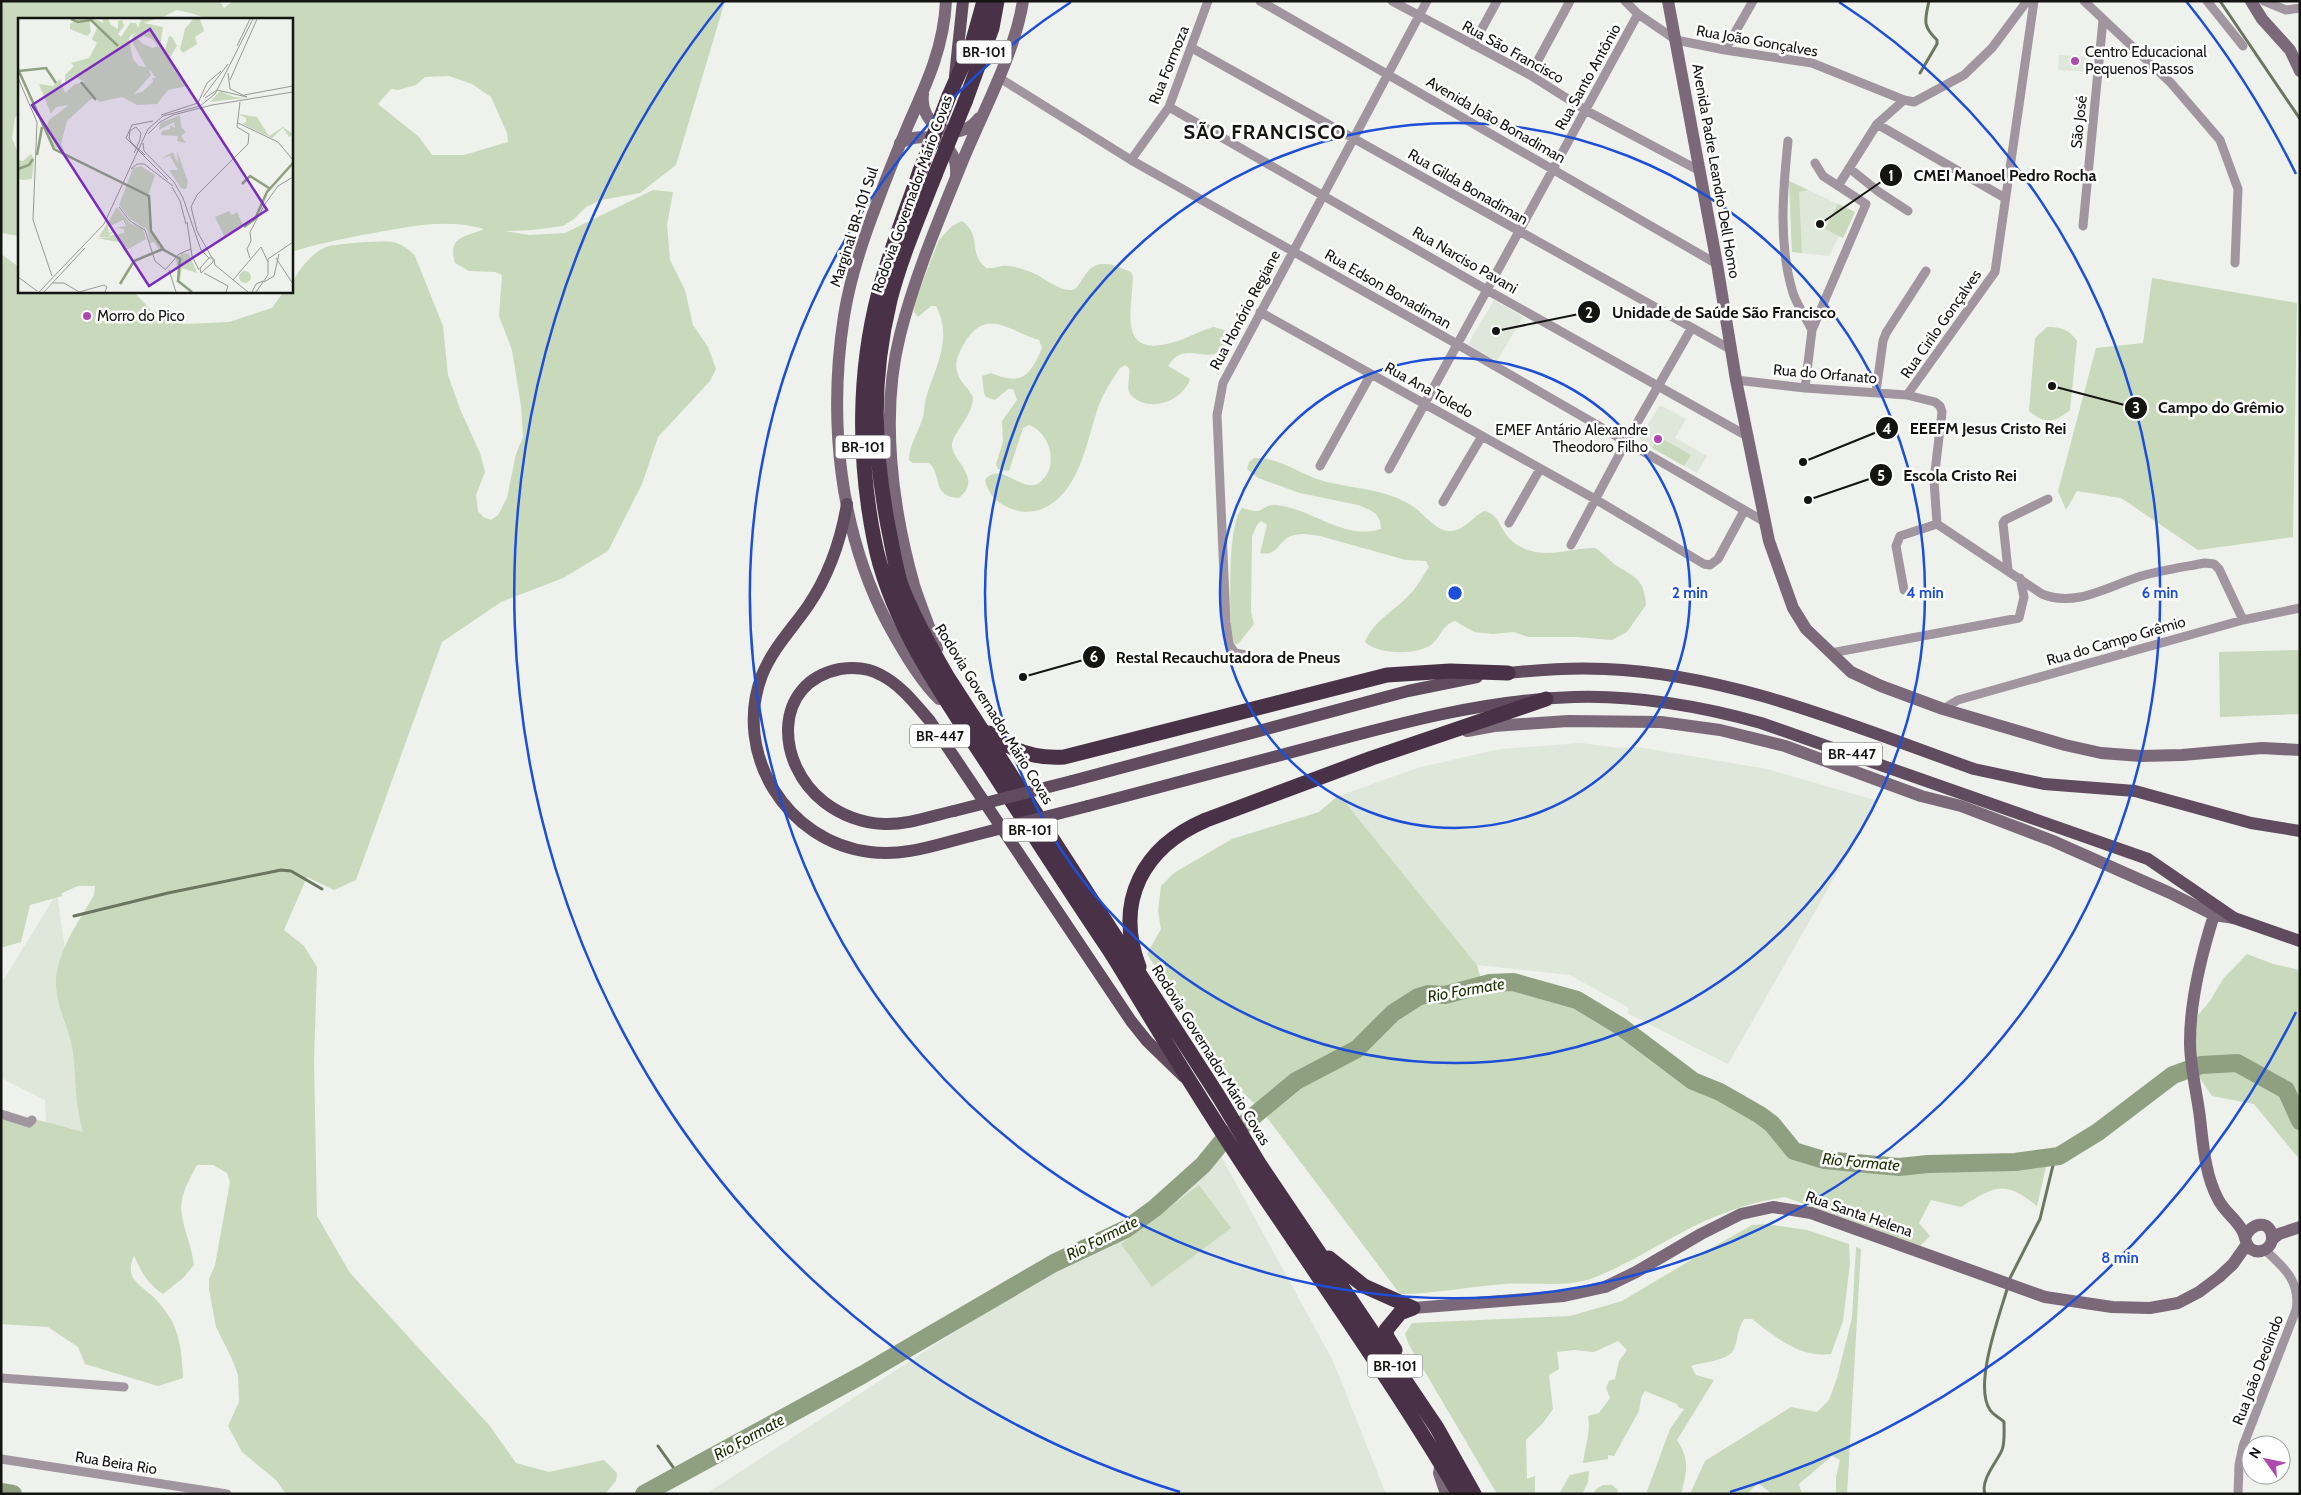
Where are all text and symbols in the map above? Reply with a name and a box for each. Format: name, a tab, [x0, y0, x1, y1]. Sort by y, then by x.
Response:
street label: Rua São Francisco	[1459, 17, 1567, 87]
inset map	[18, 18, 292, 292]
street label: Rua Santo Antônio	[1551, 21, 1625, 133]
street label: Rua João Gonçalves	[1695, 21, 1819, 61]
street label: Rua Formoza	[1145, 22, 1193, 107]
road number: BR-101	[956, 41, 1012, 64]
place label: Centro Educacional Pequenos Passos	[2085, 43, 2207, 78]
marker: Centro Educacional Pequenos Passos	[2069, 55, 2081, 67]
street label: Avenida Padre Leandro Dell Homo	[1688, 62, 1744, 280]
street label: Avenida João Bonadiman	[1423, 73, 1569, 167]
street label: Rodovia Governador Mário Covas	[868, 93, 956, 295]
street label: São José	[2067, 94, 2091, 149]
district label: SÃO FRANCISCO	[1184, 120, 1346, 144]
street label: Rua Gilda Bonadiman	[1405, 145, 1531, 229]
callout: CMEI Manoel Pedro Rocha	[1879, 160, 2107, 191]
street label: Marginal BR-101 Sul	[826, 164, 882, 289]
text: CMEI Manoel Pedro Rocha	[1914, 166, 2096, 185]
text: 1	[1888, 167, 1894, 185]
street label: Rua Narciso Pavani	[1409, 223, 1521, 297]
street label: Rua Edson Bonadiman	[1322, 245, 1454, 333]
street label: Rua Honório Regiane	[1206, 247, 1284, 373]
street label: Rua Cirilo Gonçalves	[1897, 266, 1985, 382]
callout: Unidade de Saúde São Francisco	[1577, 297, 1846, 328]
text: Unidade de Saúde São Francisco	[1612, 303, 1836, 322]
text: 2	[1585, 304, 1593, 322]
place label: Morro do Pico	[97, 307, 185, 325]
marker: Morro do Pico	[81, 310, 93, 322]
street label: Rua Ana Toledo	[1382, 358, 1476, 422]
street label: Rua do Orfanato	[1772, 360, 1878, 388]
callout: Campo do Grêmio	[2123, 392, 2294, 423]
text: Campo do Grêmio	[2158, 398, 2284, 417]
text: 3	[2132, 399, 2140, 417]
callout: EEEFM Jesus Cristo Rei	[1874, 413, 2076, 444]
text: EEEFM Jesus Cristo Rei	[1910, 419, 2066, 438]
text: 4	[1882, 420, 1892, 438]
place label: EMEF Antário Alexandre Theodoro Filho	[1495, 421, 1648, 456]
marker: EMEF Antário Alexandre Theodoro Filho	[1652, 433, 1664, 445]
road number: BR-101	[836, 436, 890, 458]
callout: Escola Cristo Rei	[1868, 460, 2027, 491]
text: Escola Cristo Rei	[1903, 466, 2017, 485]
text: 5	[1877, 467, 1885, 485]
centre of rings	[1446, 584, 1464, 602]
text: 2 min	[1672, 584, 1708, 602]
text: 4 min	[1906, 584, 1944, 602]
text: 6 min	[2142, 584, 2178, 602]
street label: Rua do Campo Grêmio	[2044, 613, 2188, 669]
street label: Rodovia Governador Mário Covas	[931, 620, 1057, 808]
callout: Restal Recauchutadora de Pneus	[1081, 641, 1351, 672]
text: 6	[1090, 648, 1098, 666]
text: Restal Recauchutadora de Pneus	[1116, 648, 1340, 667]
road number: BR-447	[910, 724, 970, 748]
road number: BR-447	[1822, 742, 1882, 766]
road number: BR-101	[1002, 818, 1058, 842]
street label: Rodovia Governador Mário Covas	[1148, 961, 1274, 1149]
water label: Rio Formate	[1426, 974, 1506, 1006]
water label: Rio Formate	[1821, 1149, 1901, 1175]
street label: Rua Santa Helena	[1803, 1187, 1916, 1241]
water label: Rio Formate	[1063, 1212, 1141, 1264]
text: 8 min	[2101, 1249, 2139, 1267]
street label: Rua João Deolindo	[2229, 1312, 2287, 1428]
road number: BR-101	[1368, 1354, 1422, 1378]
water label: Rio Formate	[710, 1410, 788, 1464]
north arrow	[2241, 1435, 2291, 1485]
text: N	[2245, 1444, 2265, 1462]
street label: Rua Beira Rio	[74, 1448, 158, 1478]

